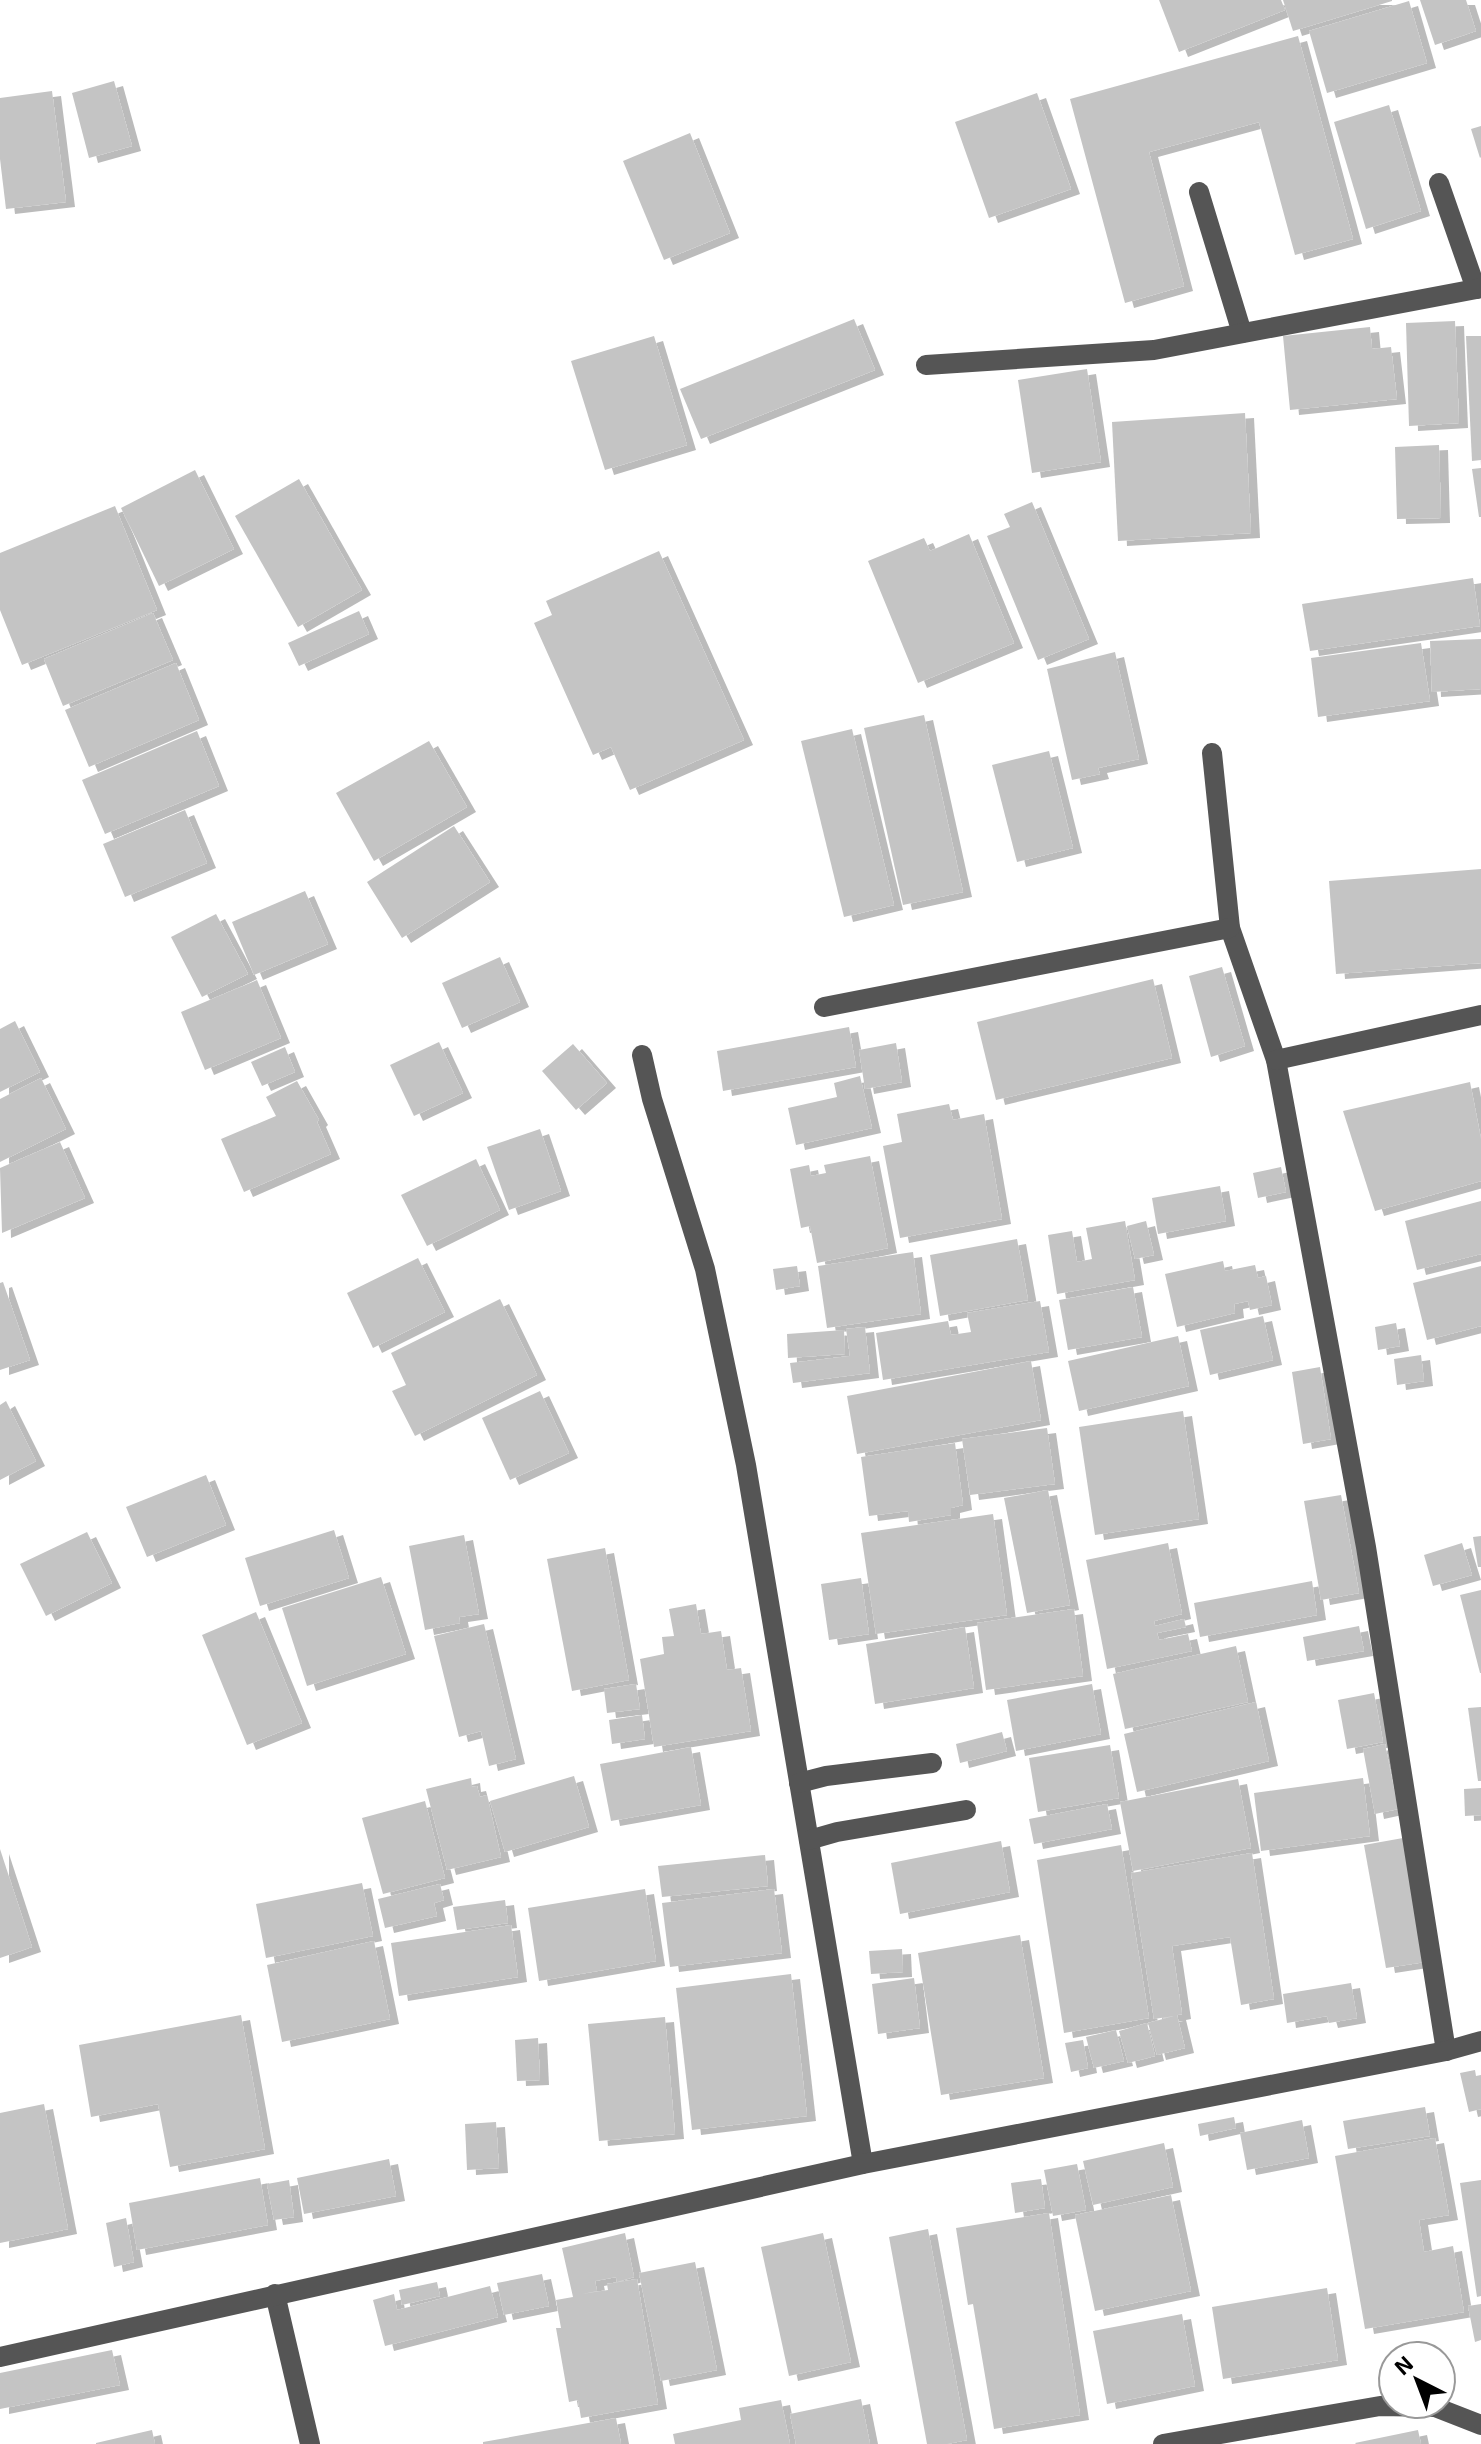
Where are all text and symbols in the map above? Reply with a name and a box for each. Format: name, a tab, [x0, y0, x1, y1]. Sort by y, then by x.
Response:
north arrow	[1377, 2340, 1457, 2420]
text: N	[1388, 2349, 1418, 2379]

